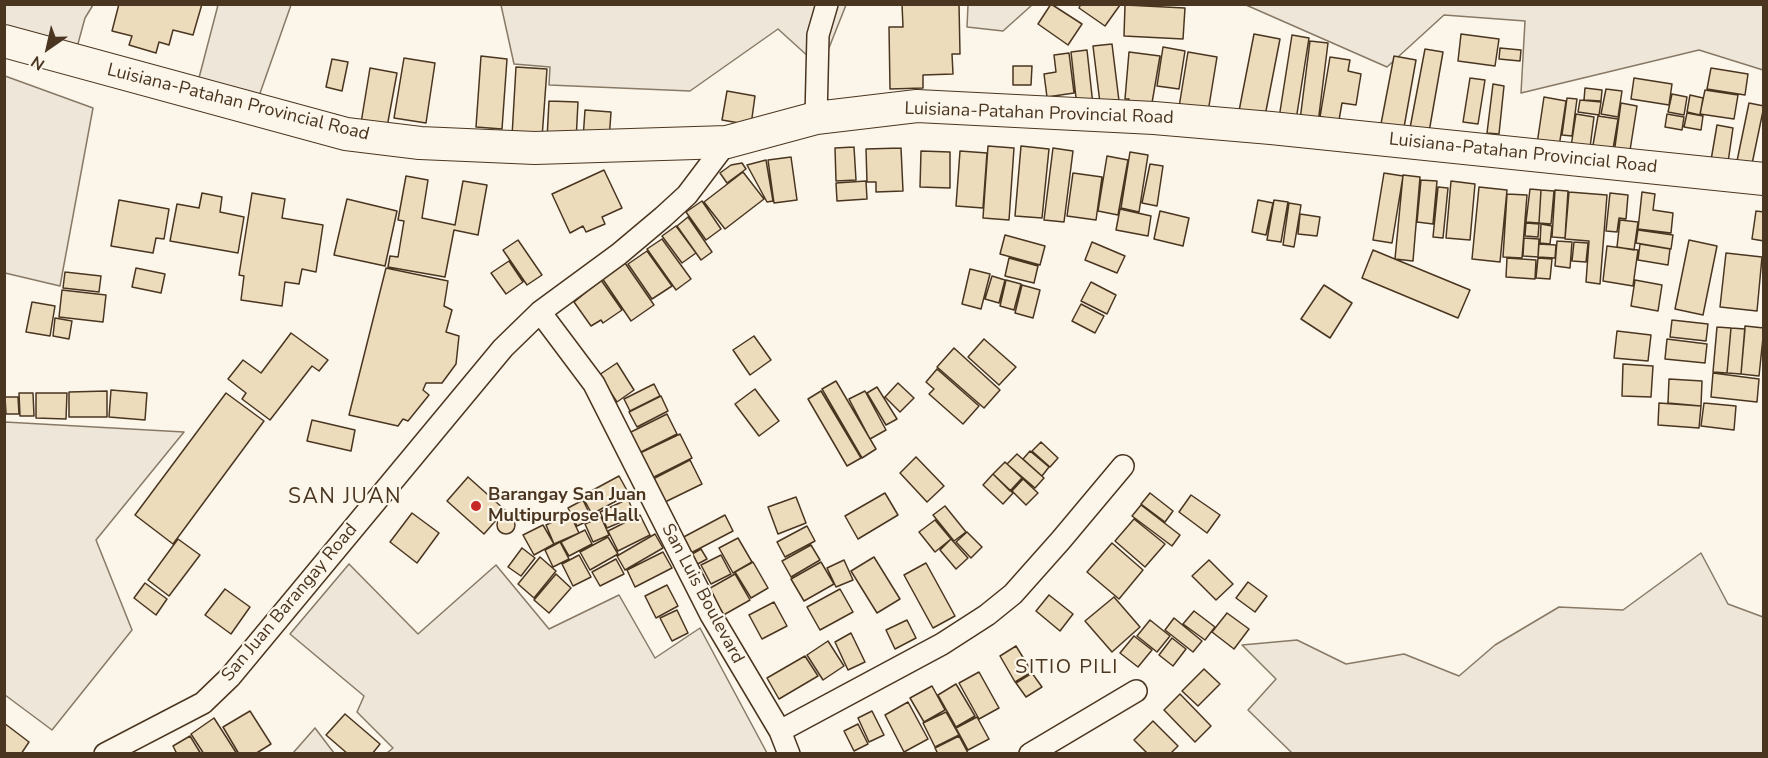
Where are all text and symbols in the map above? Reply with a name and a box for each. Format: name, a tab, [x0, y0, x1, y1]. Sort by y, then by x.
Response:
north arrow	[18, 18, 78, 78]
text: N	[27, 50, 49, 75]
street label: Luisiana-Patahan Provincial Road	[105, 60, 371, 146]
street label: Luisiana-Patahan Provincial Road	[904, 99, 1174, 129]
street label: Luisiana-Patahan Provincial Road	[1388, 129, 1658, 179]
district label: SAN JUAN	[288, 485, 402, 511]
place label: Barangay San Juan Multipurpose Hall	[488, 485, 646, 528]
marker: Barangay San Juan Multipurpose Hall	[469, 499, 483, 513]
street label: San Juan Barangay Road	[218, 520, 362, 686]
street label: San Luis Boulevard	[656, 520, 748, 668]
district label: SITIO PILI	[1015, 656, 1119, 680]

